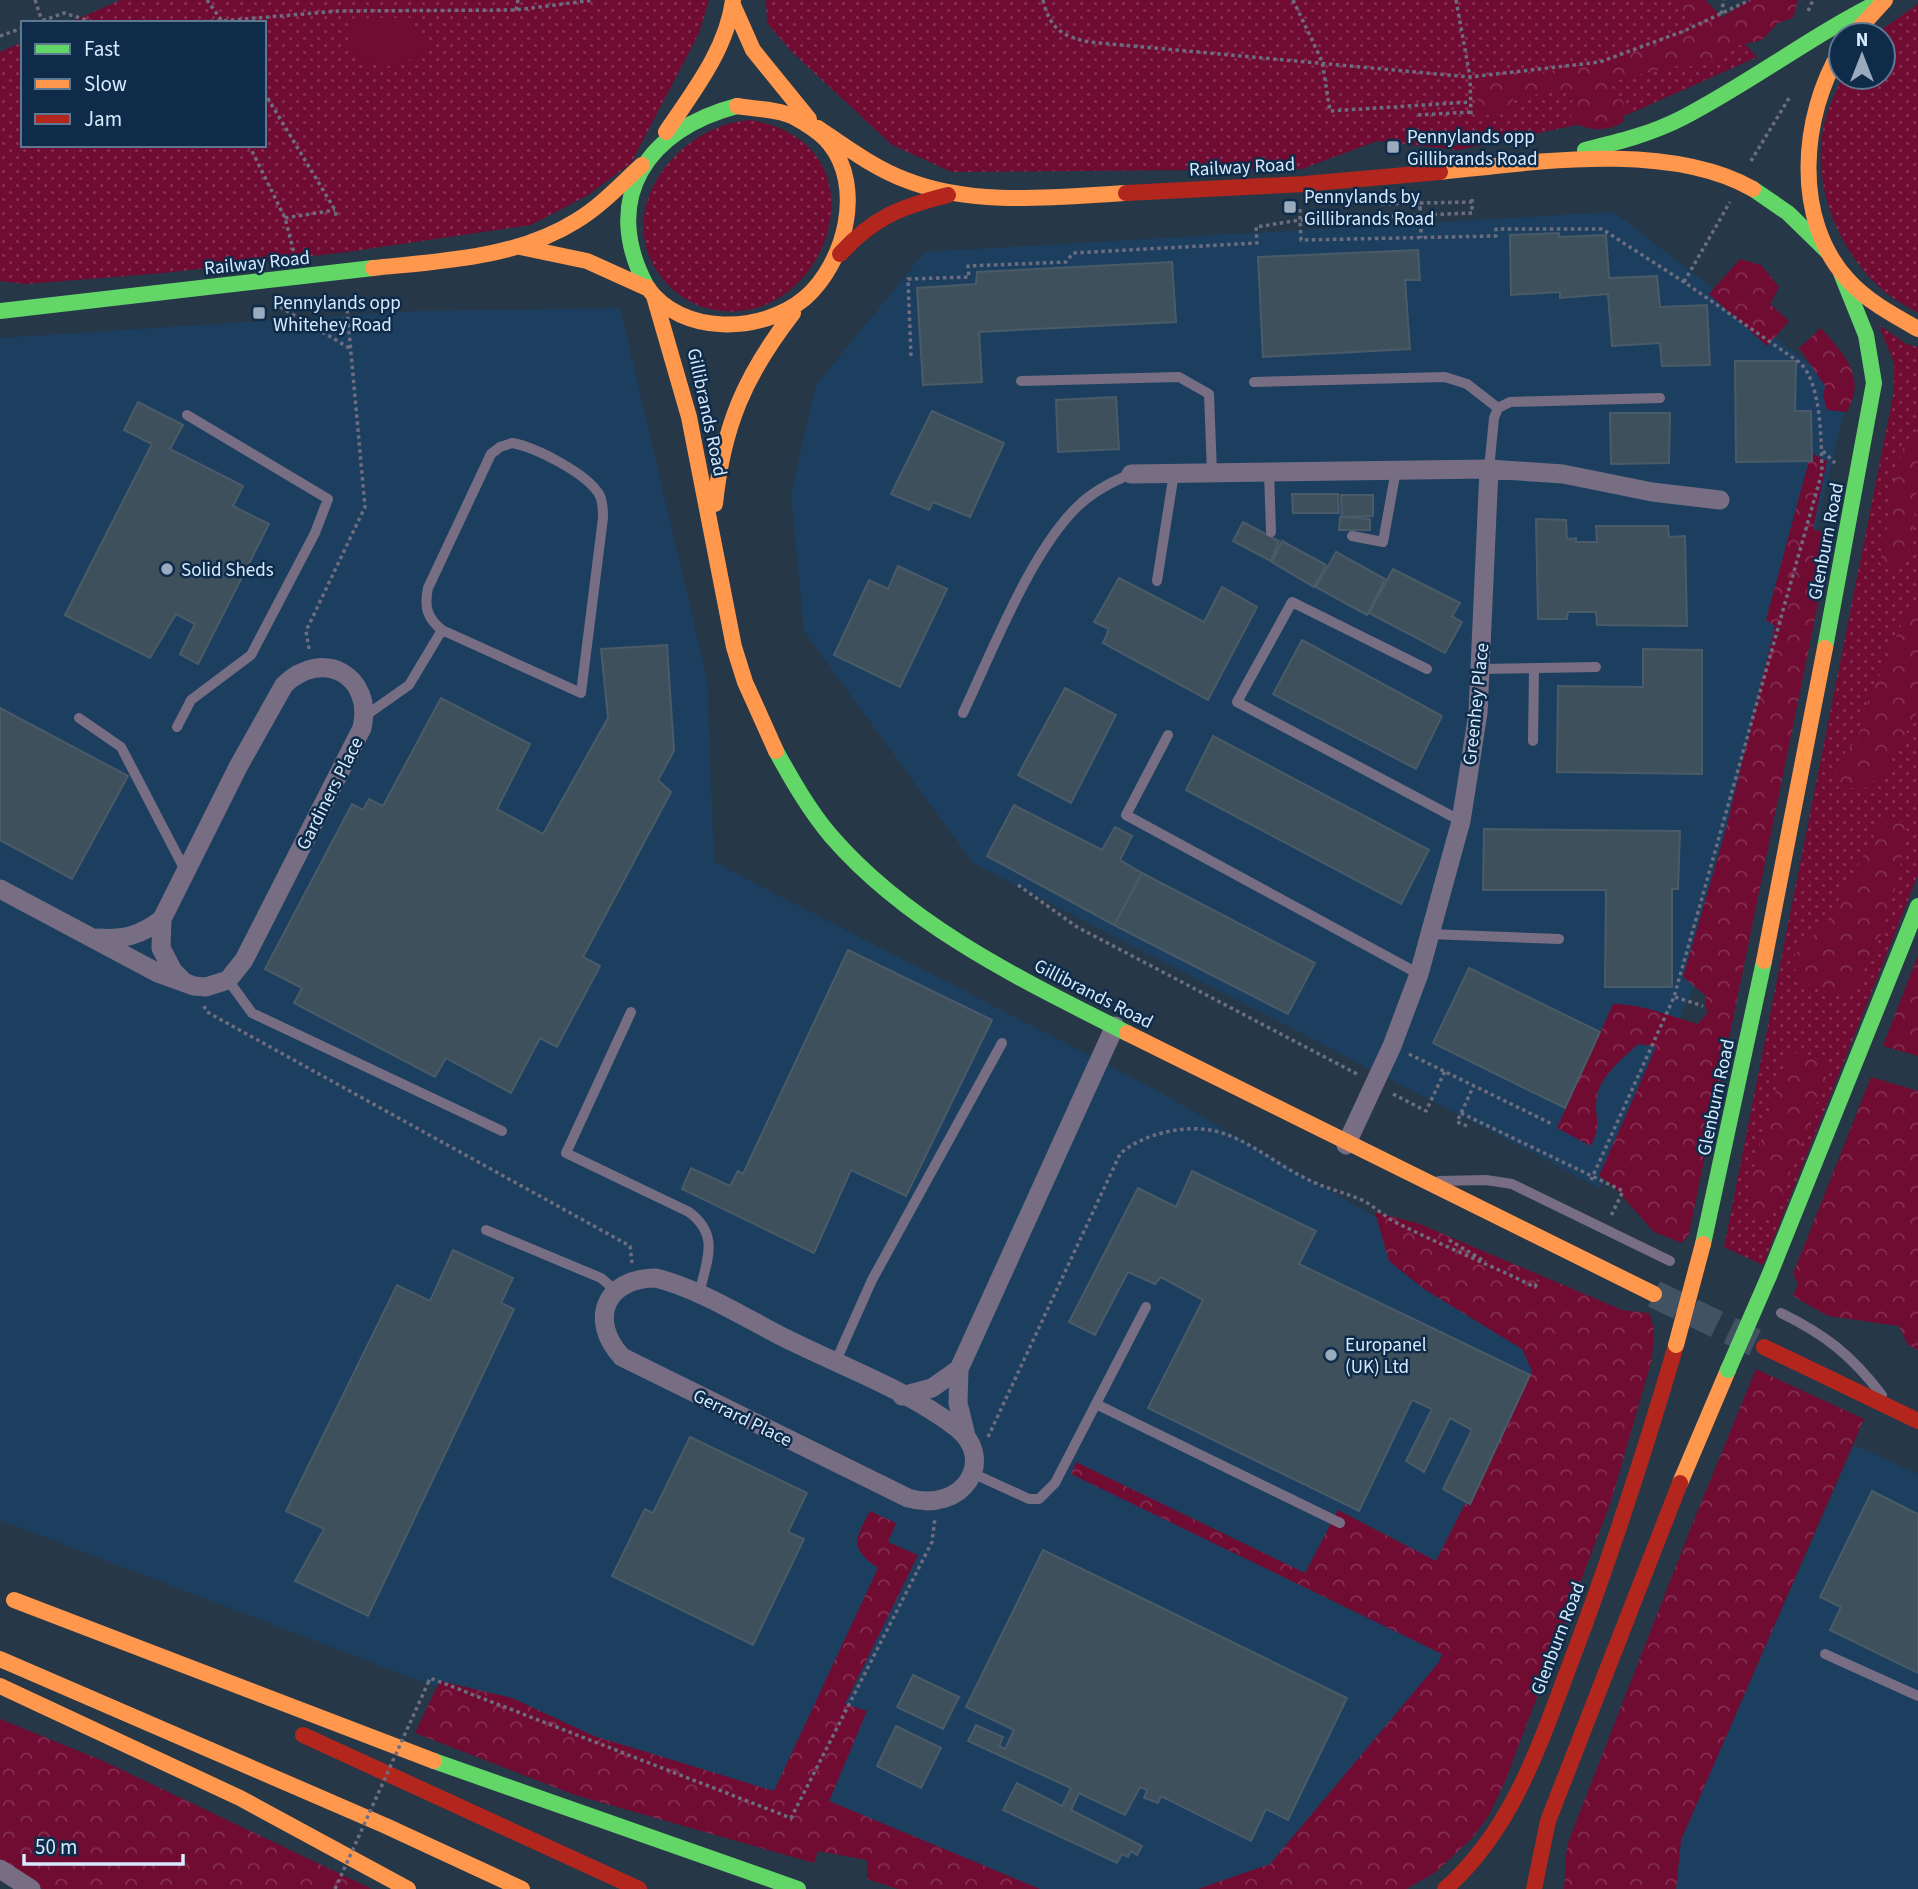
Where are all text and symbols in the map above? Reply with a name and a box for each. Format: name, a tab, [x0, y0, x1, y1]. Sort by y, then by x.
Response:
legend	[21, 21, 266, 147]
north arrow	[1827, 21, 1897, 91]
text: N	[1856, 27, 1868, 54]
text: Fast	[84, 34, 120, 64]
text: Slow	[84, 69, 127, 99]
text: Jam	[84, 104, 122, 134]
place label: Pennylands opp Gillibrands Road	[1407, 124, 1537, 173]
marker: Pennylands opp Gillibrands Road	[1385, 139, 1401, 155]
street label: Railway Road	[1188, 151, 1296, 184]
place label: Pennylands by Gillibrands Road	[1304, 184, 1434, 233]
marker: Pennylands by Gillibrands Road	[1282, 199, 1298, 215]
street label: Railway Road	[203, 245, 311, 282]
place label: Pennylands opp Whitehey Road	[273, 290, 401, 339]
marker: Pennylands opp Whitehey Road	[251, 305, 267, 321]
street label: Gillibrands Road	[680, 346, 733, 479]
street label: Glenburn Road	[1802, 480, 1851, 602]
place label: Solid Sheds	[181, 557, 274, 584]
marker: Solid Sheds	[159, 561, 175, 577]
street label: Greenhey Place	[1457, 642, 1496, 767]
street label: Gardiners Place	[290, 732, 370, 855]
street label: Gillibrands Road	[1029, 953, 1158, 1036]
street label: Glenburn Road	[1691, 1036, 1742, 1158]
place label: Europanel (UK) Ltd	[1345, 1332, 1427, 1381]
marker: Europanel (UK) Ltd	[1323, 1347, 1339, 1363]
street label: Gerrard Place	[688, 1383, 796, 1454]
street label: Glenburn Road	[1525, 1578, 1592, 1699]
scale bar	[24, 1822, 184, 1866]
text: 50 m	[35, 1832, 77, 1862]

